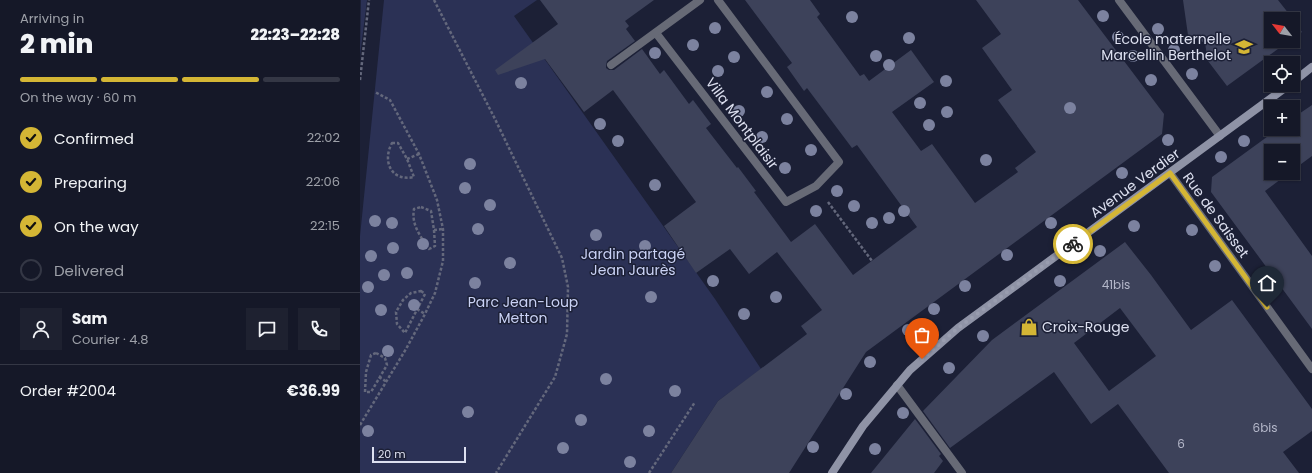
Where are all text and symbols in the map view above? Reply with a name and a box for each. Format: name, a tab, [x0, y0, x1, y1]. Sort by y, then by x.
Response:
text: Arriving in	[20, 9, 84, 28]
north arrow	[1264, 12, 1300, 48]
map controls	[1264, 12, 1300, 180]
text: 22:23–22:28	[250, 24, 340, 45]
text: 2 min	[20, 26, 93, 62]
place label: École maternelle Marcellin Berthelot	[1101, 29, 1231, 65]
school or university icon: École maternelle Marcellin Berthelot	[1234, 37, 1254, 57]
button: locate	[1264, 56, 1300, 92]
street label: Villa Montplaisir	[701, 73, 783, 173]
text: On the way · 60 m	[20, 88, 136, 107]
button: +	[1264, 100, 1300, 136]
icon: check	[20, 127, 42, 149]
text: Confirmed	[54, 128, 134, 149]
text: 22:02	[307, 128, 340, 147]
street label: Avenue Verdier	[1086, 144, 1184, 222]
button: −	[1264, 144, 1300, 180]
street label: Rue de Saisset	[1178, 168, 1254, 262]
icon: check	[20, 171, 42, 193]
text: Preparing	[54, 172, 127, 193]
text: 22:06	[306, 172, 340, 191]
icon: check	[20, 215, 42, 237]
text: On the way	[54, 216, 139, 237]
text: 22:15	[310, 216, 340, 235]
courier	[1053, 224, 1093, 264]
icon: bike	[1062, 233, 1084, 255]
park label: Jardin partagé Jean Jaurès	[581, 244, 686, 280]
text: Delivered	[54, 260, 124, 281]
pin	[1250, 266, 1284, 307]
icon: home	[1256, 272, 1278, 294]
house number: 41bis	[1102, 276, 1130, 293]
park label: Parc Jean-Loup Metton	[468, 292, 578, 328]
button: person	[20, 308, 62, 350]
text: Sam	[72, 308, 107, 329]
button: chat	[246, 308, 288, 350]
button: phone	[298, 308, 340, 350]
shop icon: Croix-Rouge	[1019, 317, 1039, 337]
place label: Croix-Rouge	[1042, 317, 1130, 337]
pin	[905, 318, 939, 359]
icon: bag	[911, 324, 933, 346]
text: Courier · 4.8	[72, 330, 148, 349]
text: Order #2004	[20, 380, 116, 401]
text: €36.99	[287, 380, 340, 401]
house number: 6bis	[1253, 419, 1277, 436]
house number: 6	[1177, 435, 1185, 452]
scale bar	[372, 445, 466, 464]
text: 20 m	[378, 446, 406, 462]

